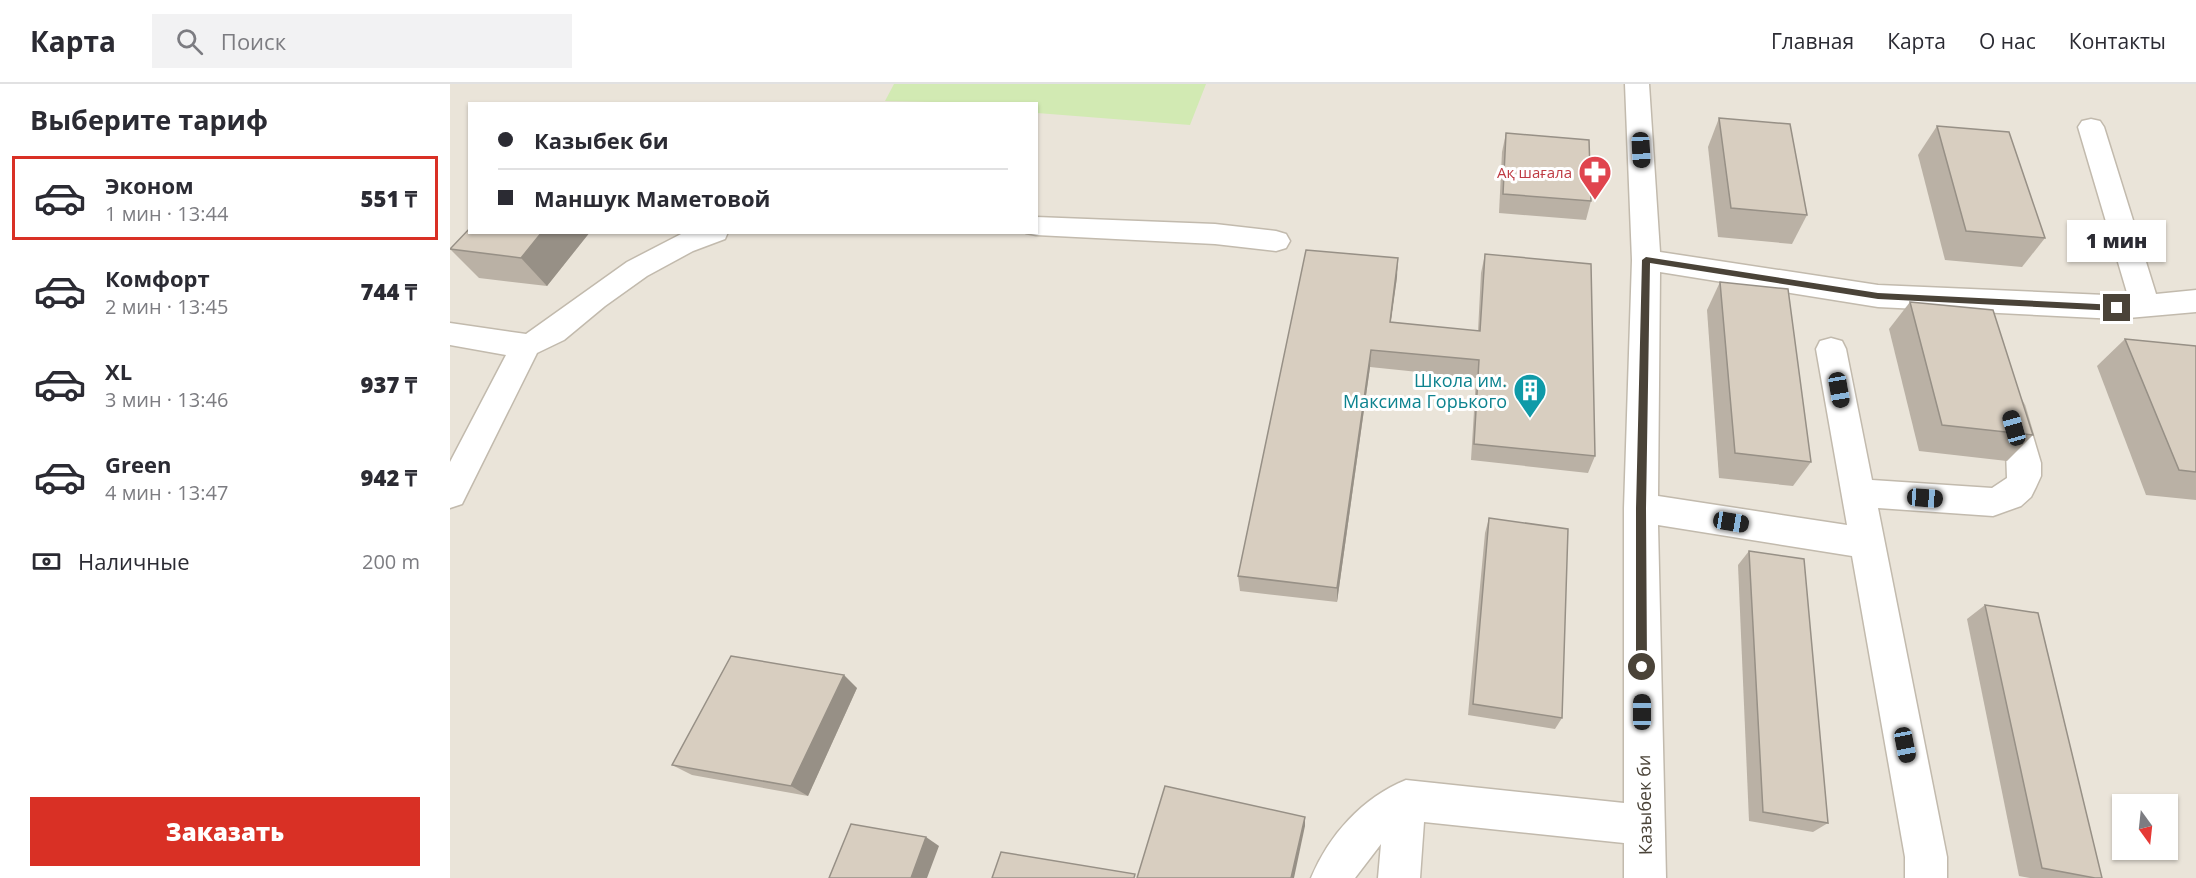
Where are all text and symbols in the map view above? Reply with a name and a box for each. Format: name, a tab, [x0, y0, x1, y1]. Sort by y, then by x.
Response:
search box	[152, 14, 572, 68]
text: Карта	[30, 22, 116, 60]
icon: search	[173, 25, 206, 58]
text: Поиск	[221, 26, 286, 56]
text: Главная	[1771, 27, 1854, 55]
text: Карта	[1887, 27, 1946, 55]
text: О нас	[1979, 27, 2036, 55]
text: Контакты	[2069, 27, 2166, 55]
text: Выберите тариф	[30, 101, 268, 138]
text: Казыбек би	[534, 125, 669, 155]
car	[1631, 132, 1651, 168]
pharmacy icon: Ақ шағала	[1577, 154, 1613, 201]
place label: Ақ шағала	[1497, 162, 1572, 182]
text: Эконом	[105, 170, 194, 200]
icon: car	[33, 171, 87, 225]
text: 551 ₸	[361, 183, 417, 213]
text: Маншук Маметовой	[534, 183, 770, 213]
text: 1 мин · 13:44	[105, 200, 228, 227]
callout: 1 мин	[2068, 221, 2166, 263]
text: 1 мин	[2086, 227, 2147, 254]
text: Комфорт	[105, 263, 210, 293]
icon: car	[33, 264, 87, 318]
text: 744 ₸	[361, 276, 417, 306]
text: 2 мин · 13:45	[105, 293, 228, 320]
route end	[2103, 294, 2130, 321]
text: XL	[105, 356, 132, 386]
icon: car	[33, 357, 87, 411]
place label: Школа им. Максима Горького	[1343, 368, 1507, 413]
text: 937 ₸	[361, 369, 417, 399]
car	[1827, 371, 1851, 409]
building icon: Школа им. Максима Горького	[1512, 372, 1548, 419]
text: 3 мин · 13:46	[105, 386, 228, 413]
car	[2000, 408, 2028, 448]
text: Green	[105, 449, 171, 479]
icon: car	[33, 450, 87, 504]
text: 942 ₸	[361, 462, 417, 492]
text: 4 мин · 13:47	[105, 479, 228, 506]
car	[1906, 488, 1944, 508]
car	[1712, 510, 1750, 534]
icon: cash	[30, 545, 63, 578]
text: Наличные	[78, 546, 190, 576]
text: 200 m	[362, 548, 420, 575]
route start	[1628, 653, 1655, 680]
car	[1633, 694, 1651, 730]
car	[1893, 726, 1917, 764]
street label: Казыбек би	[1631, 755, 1657, 855]
north arrow	[2112, 794, 2178, 860]
map controls	[2112, 794, 2178, 860]
button: Заказать	[30, 797, 420, 866]

